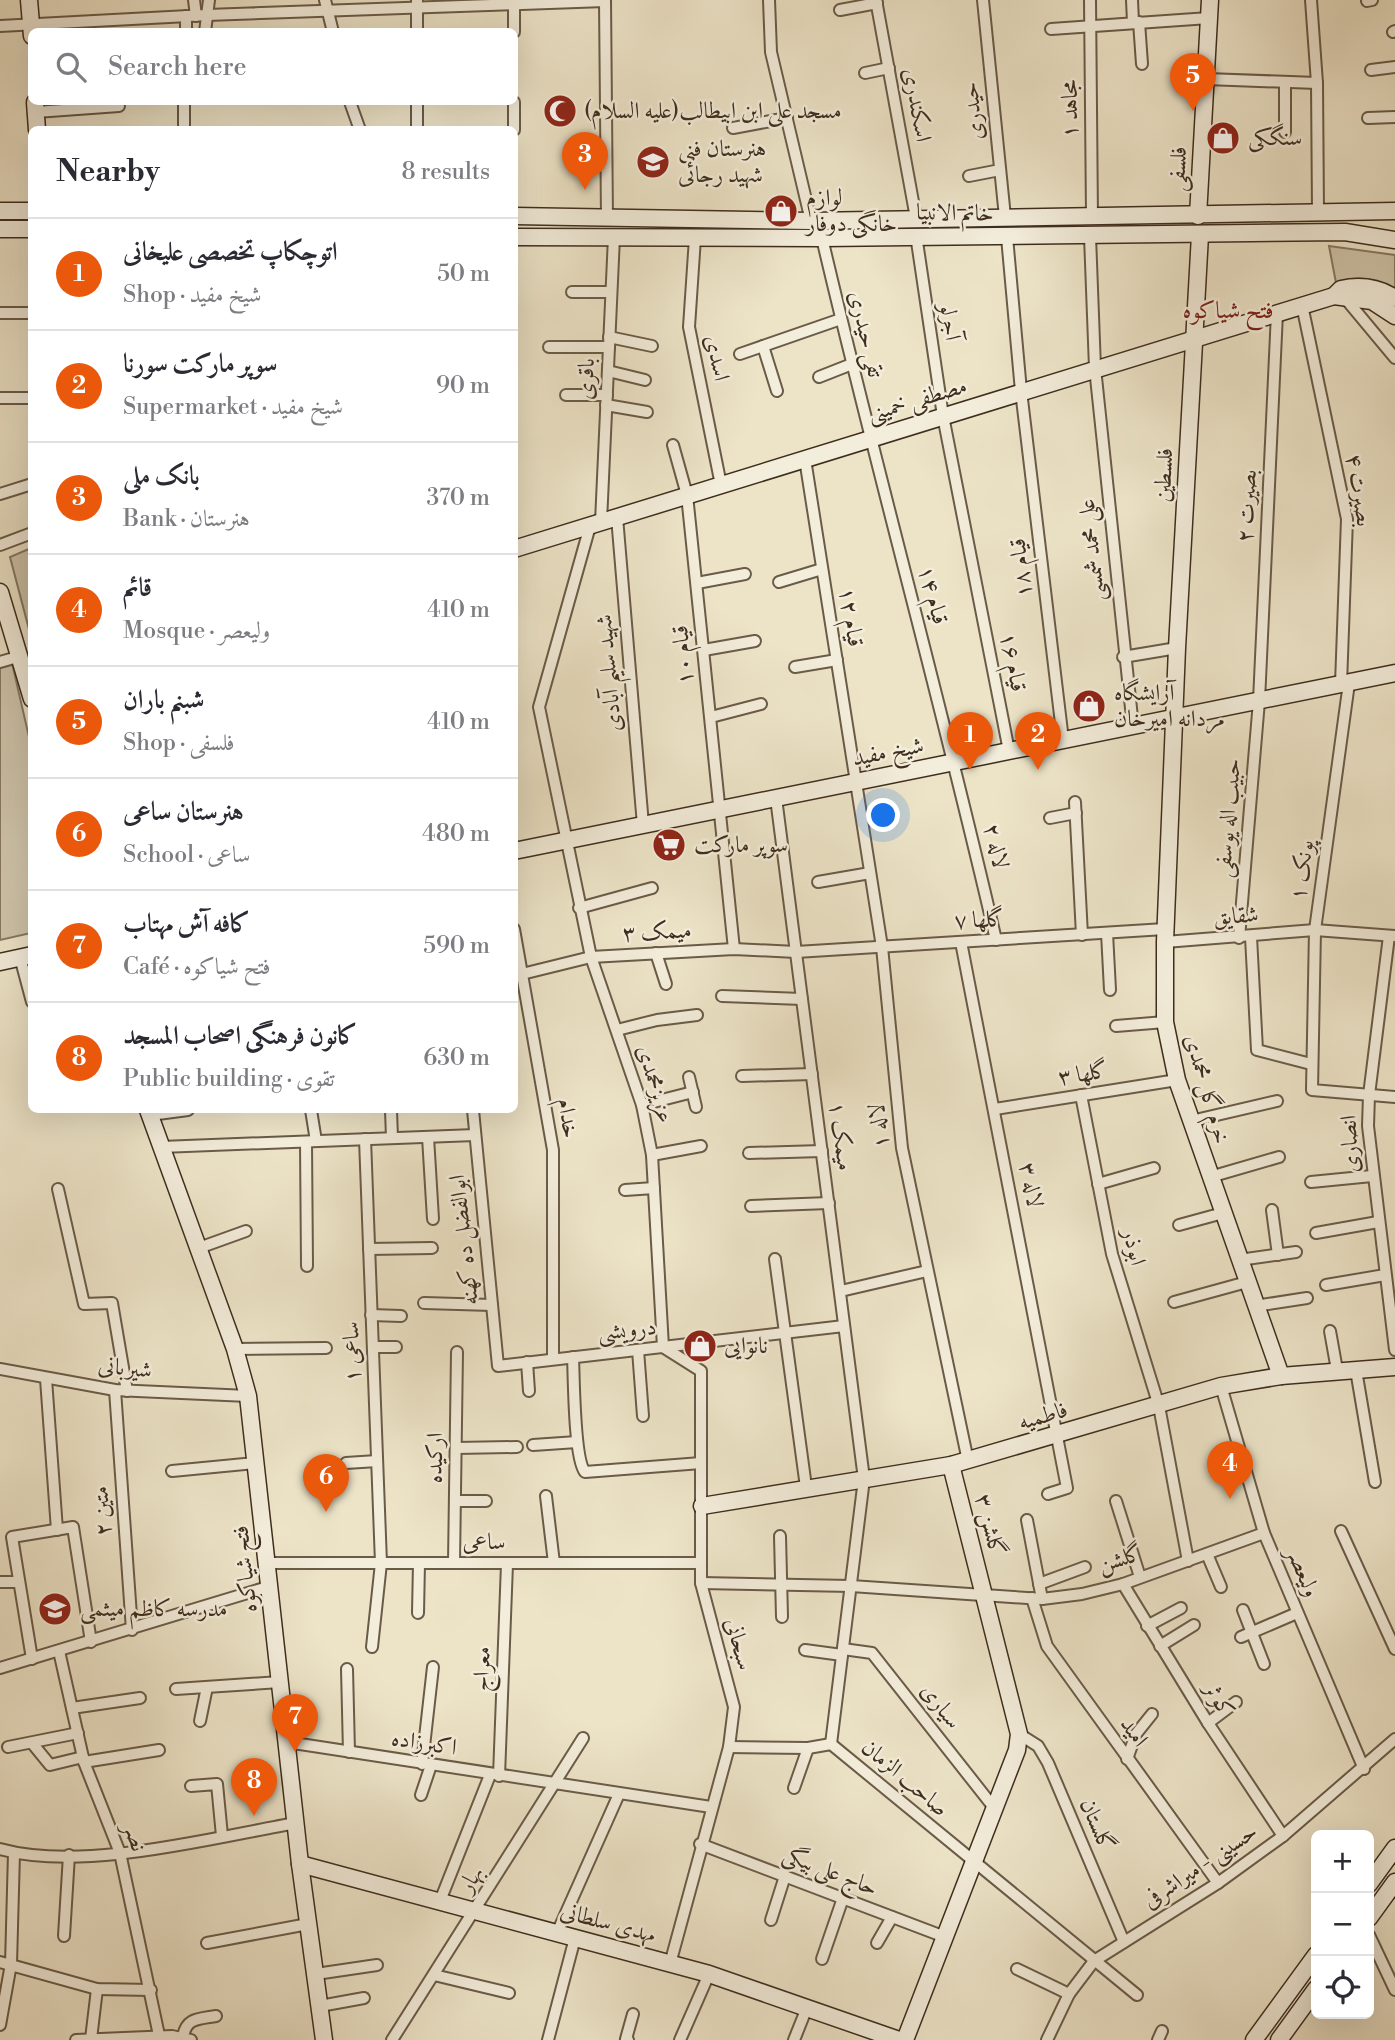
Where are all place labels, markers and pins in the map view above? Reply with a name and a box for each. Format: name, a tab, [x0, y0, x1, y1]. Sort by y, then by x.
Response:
pin: 5	[1170, 53, 1216, 111]
mosque icon: مسجد علی ابن ابیطالب(علیه السلام)	[541, 92, 579, 130]
place label: مسجد علی ابن ابیطالب(علیه السلام)	[584, 97, 842, 130]
shop icon: سنگکی	[1204, 119, 1242, 157]
place label: سنگکی	[1248, 123, 1302, 153]
pin: 3	[562, 132, 608, 190]
place label: هنرستان فنی شهید رجائی	[678, 135, 766, 189]
school or university icon: هنرستان فنی شهید رجائی	[634, 143, 672, 181]
place label: لوازم خانگی دوفار	[804, 184, 897, 239]
shop icon: لوازم خانگی دوفار	[762, 192, 800, 230]
place label: آرایشگاه مردانه امیرخان	[1114, 678, 1225, 734]
shop icon: آرایشگاه مردانه امیرخان	[1070, 687, 1108, 725]
pin: 1	[947, 712, 993, 770]
pin: 2	[1015, 712, 1061, 770]
supermarket icon: سوپر مارکت	[650, 826, 688, 864]
place label: سوپر مارکت	[694, 831, 788, 859]
shop icon: نانوایی	[681, 1327, 719, 1365]
place label: نانوایی	[724, 1332, 768, 1360]
pin: 4	[1207, 1441, 1253, 1499]
pin: 6	[303, 1454, 349, 1512]
school or university icon: مدرسه كاظم ميثمى	[36, 1590, 74, 1628]
place label: مدرسه كاظم ميثمى	[80, 1595, 227, 1630]
pin: 7	[272, 1694, 318, 1752]
pin: 8	[231, 1758, 277, 1816]

